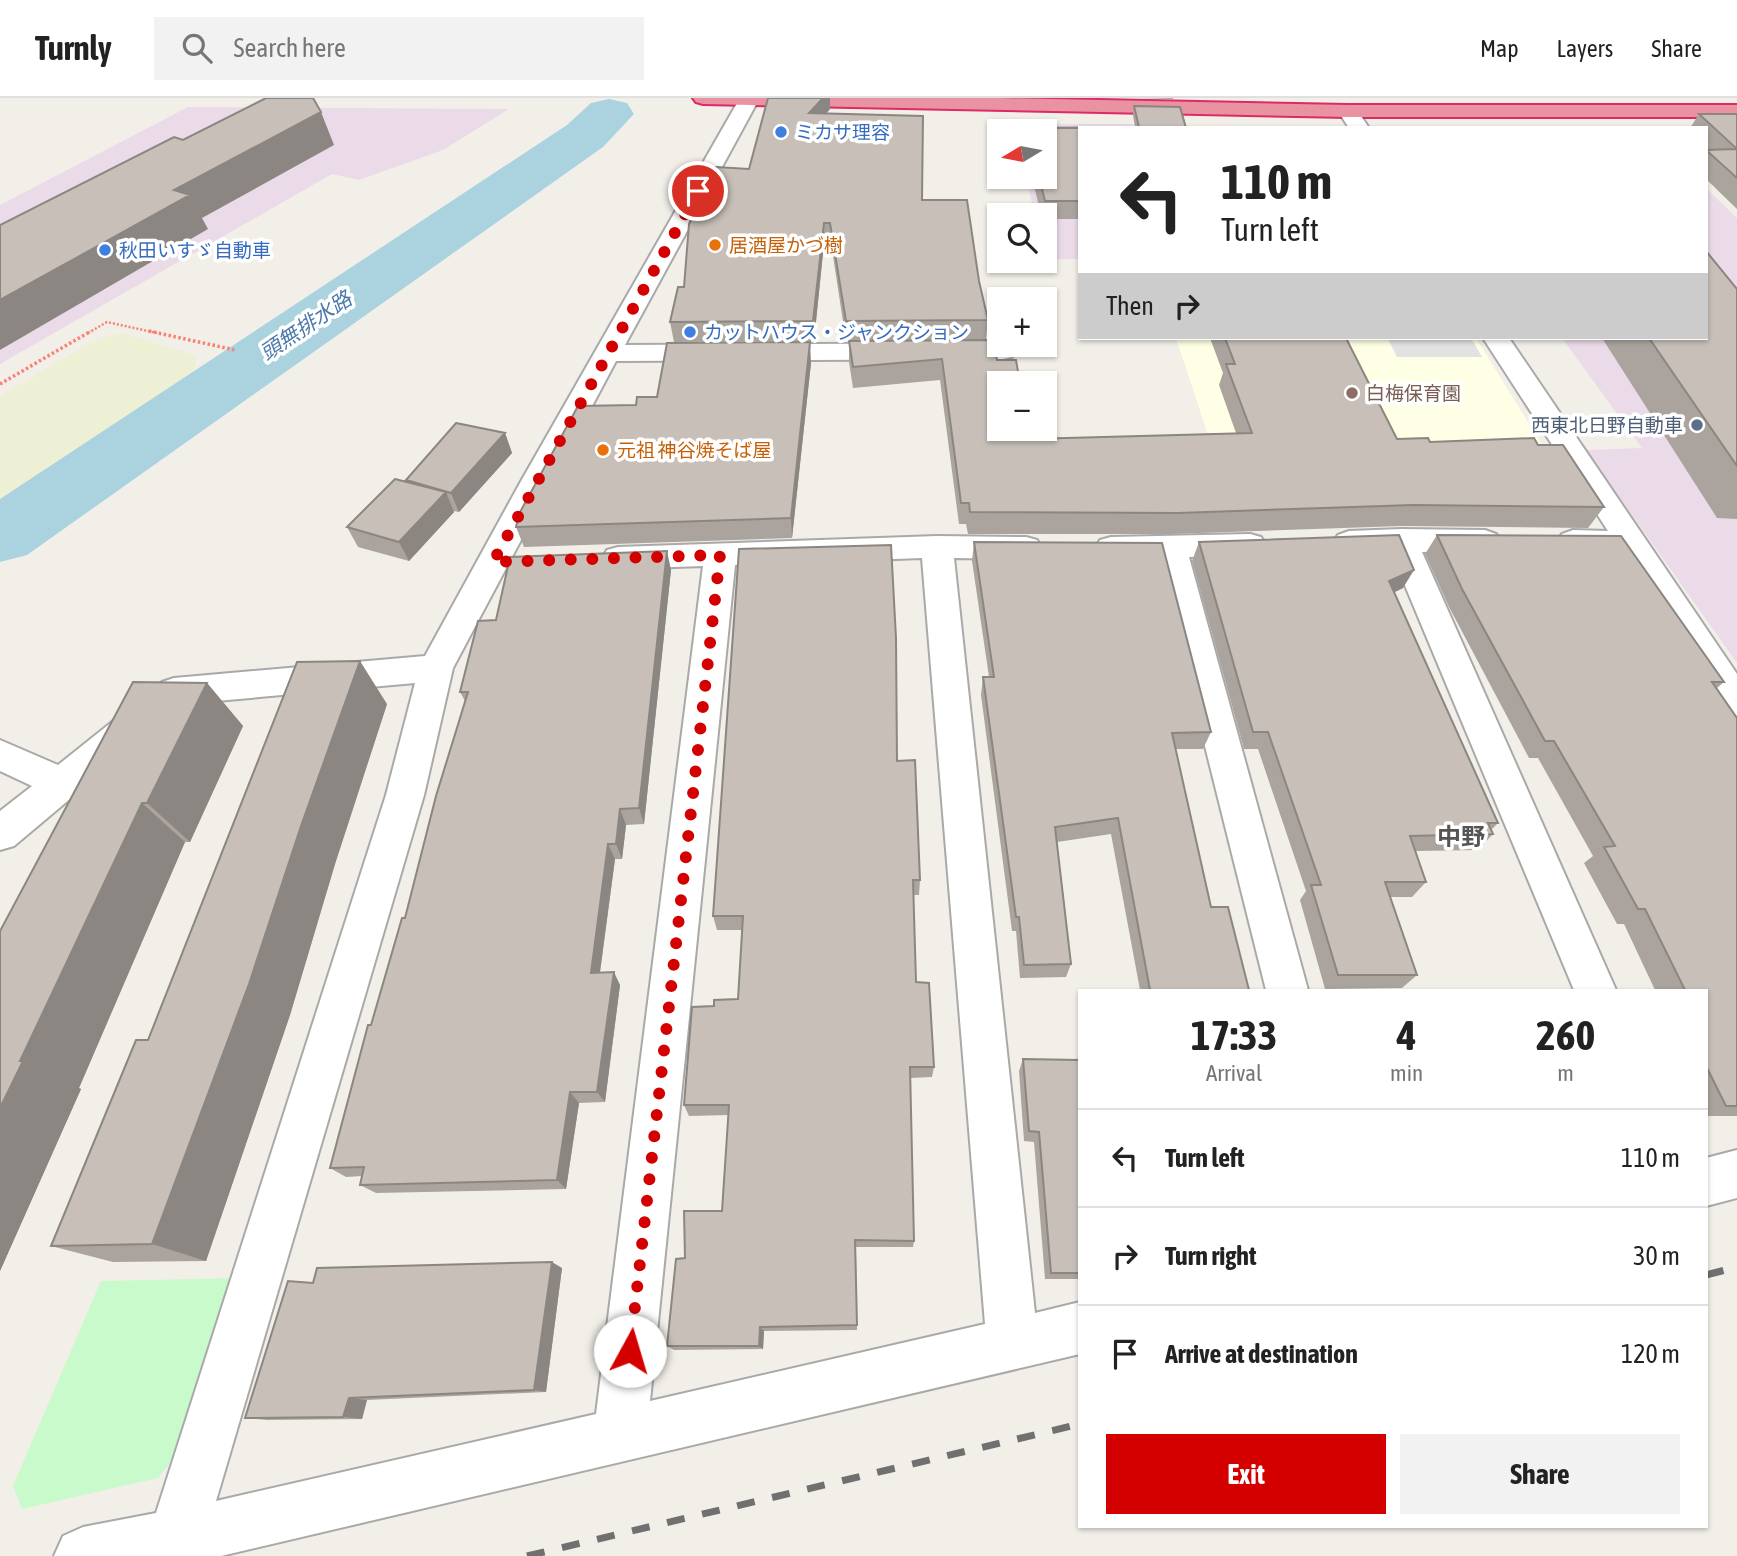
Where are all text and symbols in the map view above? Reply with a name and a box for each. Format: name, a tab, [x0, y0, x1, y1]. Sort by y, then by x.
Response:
search box	[154, 17, 644, 80]
text: Turnly	[35, 29, 112, 67]
icon: search	[178, 29, 216, 67]
text: Search here	[234, 33, 346, 63]
text: Map	[1480, 35, 1519, 62]
text: Layers	[1557, 35, 1613, 62]
text: Share	[1651, 35, 1702, 62]
north arrow	[987, 119, 1057, 189]
map controls	[987, 119, 1057, 441]
place label: ミカサ理容	[795, 121, 890, 143]
marker: ミカサ理容	[773, 124, 789, 140]
text: 110 m	[1221, 153, 1332, 209]
icon: left	[1106, 154, 1197, 245]
pin	[668, 161, 728, 221]
icon: arrive	[679, 172, 717, 210]
button: search	[987, 203, 1057, 273]
text: Turn left	[1221, 211, 1319, 248]
place label: 居酒屋かづ樹	[729, 234, 843, 256]
marker: 居酒屋かづ樹	[707, 237, 723, 253]
place label: 秋田いすゞ自動車	[119, 239, 271, 261]
marker: 秋田いすゞ自動車	[97, 242, 113, 258]
water label: 頭無排水路	[255, 285, 357, 364]
button: +	[987, 287, 1057, 357]
icon: right	[1168, 287, 1206, 325]
text: Then	[1106, 291, 1154, 321]
place label: カットハウス・ジャンクション	[704, 321, 969, 343]
marker: カットハウス・ジャンクション	[682, 324, 698, 340]
button: −	[987, 371, 1057, 441]
place label: 白梅保育園	[1366, 382, 1461, 404]
marker: 白梅保育園	[1344, 385, 1360, 401]
place label: 西東北日野自動車	[1531, 414, 1683, 436]
marker: 西東北日野自動車	[1689, 417, 1705, 433]
place label: 元祖 神谷焼そば屋	[617, 439, 772, 461]
marker: 元祖 神谷焼そば屋	[595, 442, 611, 458]
district label: 中野	[1437, 823, 1485, 850]
text: 17:33	[1191, 1011, 1277, 1059]
text: 4	[1397, 1011, 1416, 1059]
text: 260	[1536, 1011, 1595, 1059]
text: Arrival	[1206, 1060, 1262, 1086]
text: min	[1390, 1060, 1423, 1086]
text: m	[1557, 1060, 1574, 1086]
icon: left	[1106, 1139, 1144, 1177]
text: Turn left	[1165, 1143, 1245, 1173]
text: 110 m	[1621, 1143, 1680, 1173]
icon: right	[1106, 1237, 1144, 1275]
text: Turn right	[1165, 1241, 1256, 1271]
text: 30 m	[1633, 1241, 1680, 1271]
position arrow	[593, 1314, 667, 1388]
icon: arrive	[1106, 1335, 1144, 1373]
text: Arrive at destination	[1165, 1339, 1358, 1369]
text: 120 m	[1621, 1339, 1680, 1369]
button: Exit	[1106, 1434, 1386, 1514]
button: Share	[1400, 1434, 1680, 1514]

